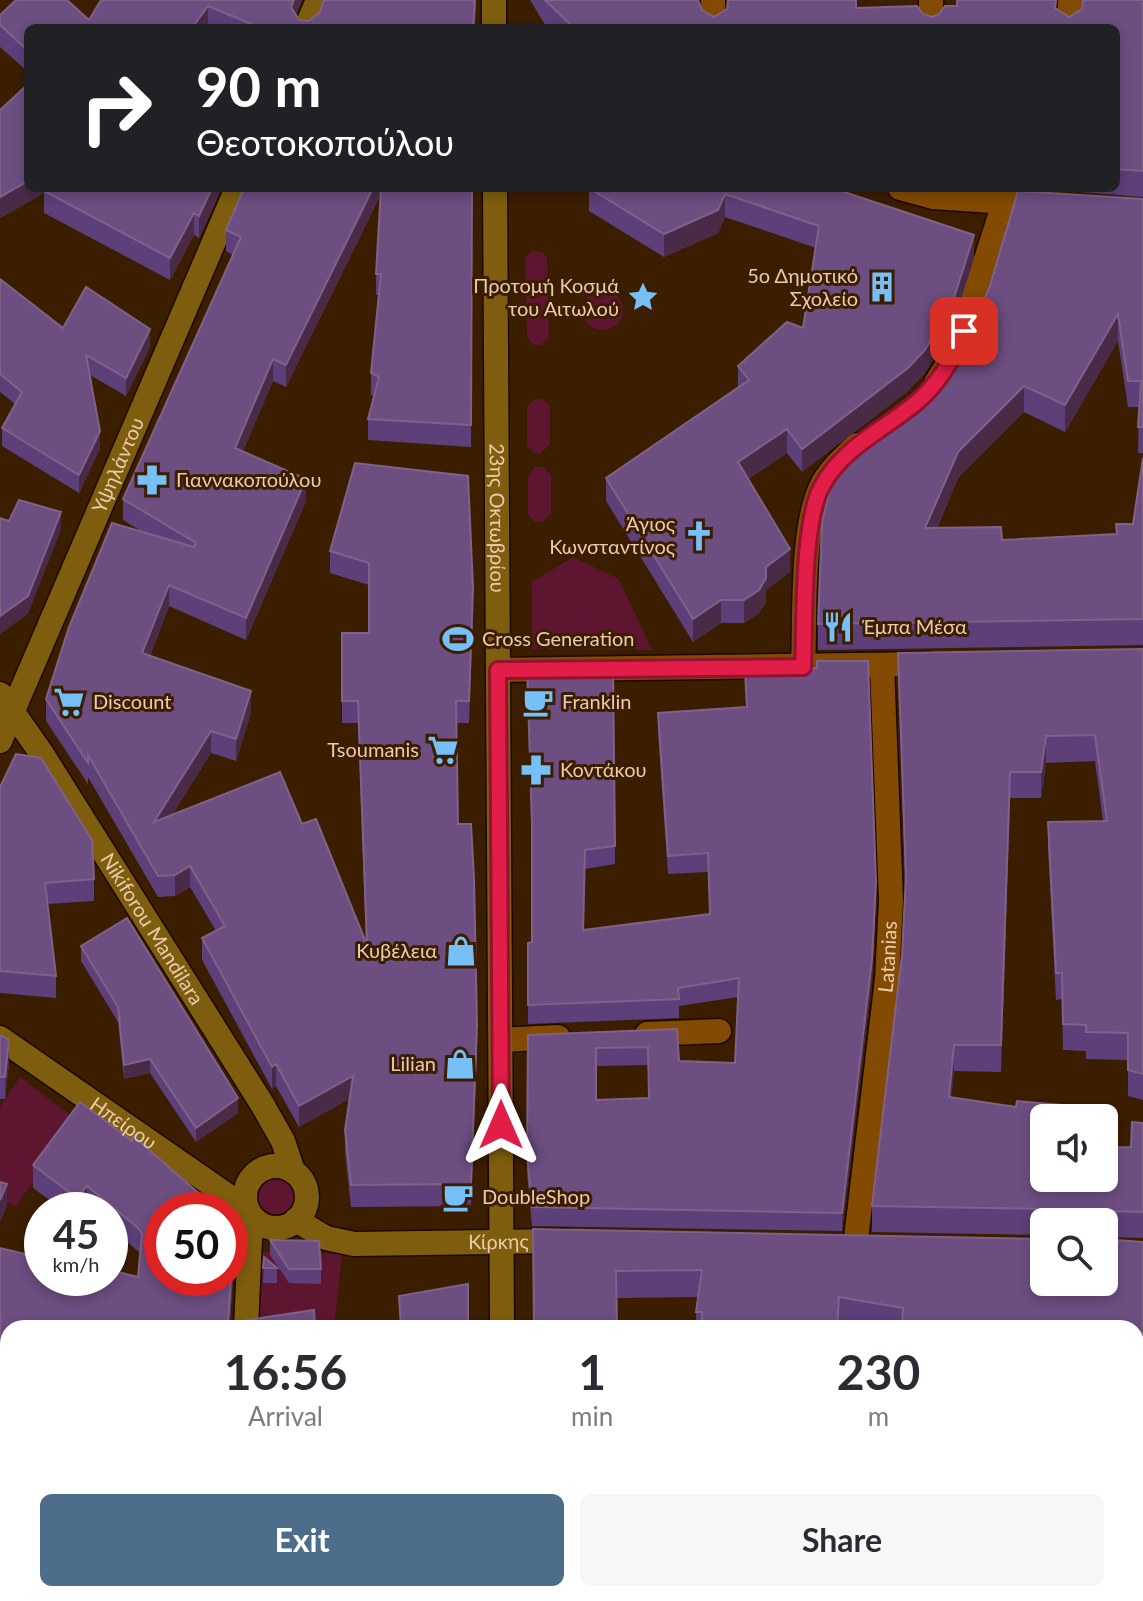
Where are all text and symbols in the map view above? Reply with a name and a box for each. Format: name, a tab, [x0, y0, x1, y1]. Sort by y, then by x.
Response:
text: 90 m	[196, 52, 321, 119]
icon: right	[64, 56, 168, 160]
text: Θεοτοκοπούλου	[196, 120, 454, 164]
place label: 5ο Δημοτικό Σχολείο	[747, 263, 858, 310]
building icon: 5ο Δημοτικό Σχολείο	[865, 270, 899, 304]
place label: Προτομή Κοσμά του Αιτωλού	[473, 273, 619, 320]
place icon: Προτομή Κοσμά του Αιτωλού	[626, 280, 660, 314]
pin	[930, 297, 998, 365]
icon: arrive	[942, 309, 986, 353]
street label: Υψηλάντου	[86, 413, 148, 516]
street label: 23ης Οκτωβρίου	[486, 443, 510, 593]
pharmacy icon: Γιαννακοπούλου	[135, 463, 169, 497]
place label: Γιαννακοπούλου	[176, 467, 321, 491]
place label: Άγιος Κωνσταντίνος	[549, 511, 675, 558]
church icon: Άγιος Κωνσταντίνος	[682, 519, 716, 553]
restaurant icon: Έμπα Μέσα	[821, 610, 855, 644]
place label: Έμπα Μέσα	[862, 614, 967, 638]
sports icon: Cross Generation	[441, 622, 475, 656]
place label: Cross Generation	[482, 626, 634, 650]
supermarket icon: Discount	[52, 685, 86, 719]
cafe icon: Franklin	[521, 685, 555, 719]
place label: Discount	[93, 689, 172, 713]
place label: Franklin	[562, 689, 632, 713]
supermarket icon: Tsoumanis	[426, 733, 460, 767]
place label: Tsoumanis	[327, 737, 419, 761]
pharmacy icon: Κοντάκου	[519, 753, 553, 787]
place label: Κοντάκου	[560, 757, 647, 781]
street label: Nikiforou Mandilara	[96, 848, 210, 1009]
street label: Latanias	[872, 920, 901, 994]
shop icon: Κυβέλεια	[444, 934, 478, 968]
place label: Κυβέλεια	[356, 938, 437, 962]
shop icon: Lilian	[443, 1047, 477, 1081]
place label: Lilian	[390, 1051, 436, 1075]
position arrow	[459, 1083, 543, 1167]
street label: Ηπείρου	[86, 1091, 162, 1154]
map controls	[1030, 1104, 1118, 1296]
button: sound	[1030, 1104, 1118, 1192]
cafe icon: DoubleShop	[441, 1180, 475, 1214]
place label: DoubleShop	[482, 1184, 590, 1208]
speed limit sign: 50	[144, 1192, 248, 1296]
button: search	[1030, 1208, 1118, 1296]
text: 45	[53, 1210, 99, 1258]
street label: Κίρκης	[468, 1229, 529, 1253]
text: km/h	[53, 1252, 99, 1276]
text: 16:56	[224, 1343, 347, 1400]
text: 1	[578, 1343, 606, 1400]
text: 230	[837, 1343, 920, 1400]
text: Arrival	[248, 1400, 323, 1432]
text: min	[571, 1400, 613, 1432]
text: m	[868, 1400, 889, 1432]
button: Exit	[40, 1494, 564, 1586]
button: Share	[580, 1494, 1104, 1586]

